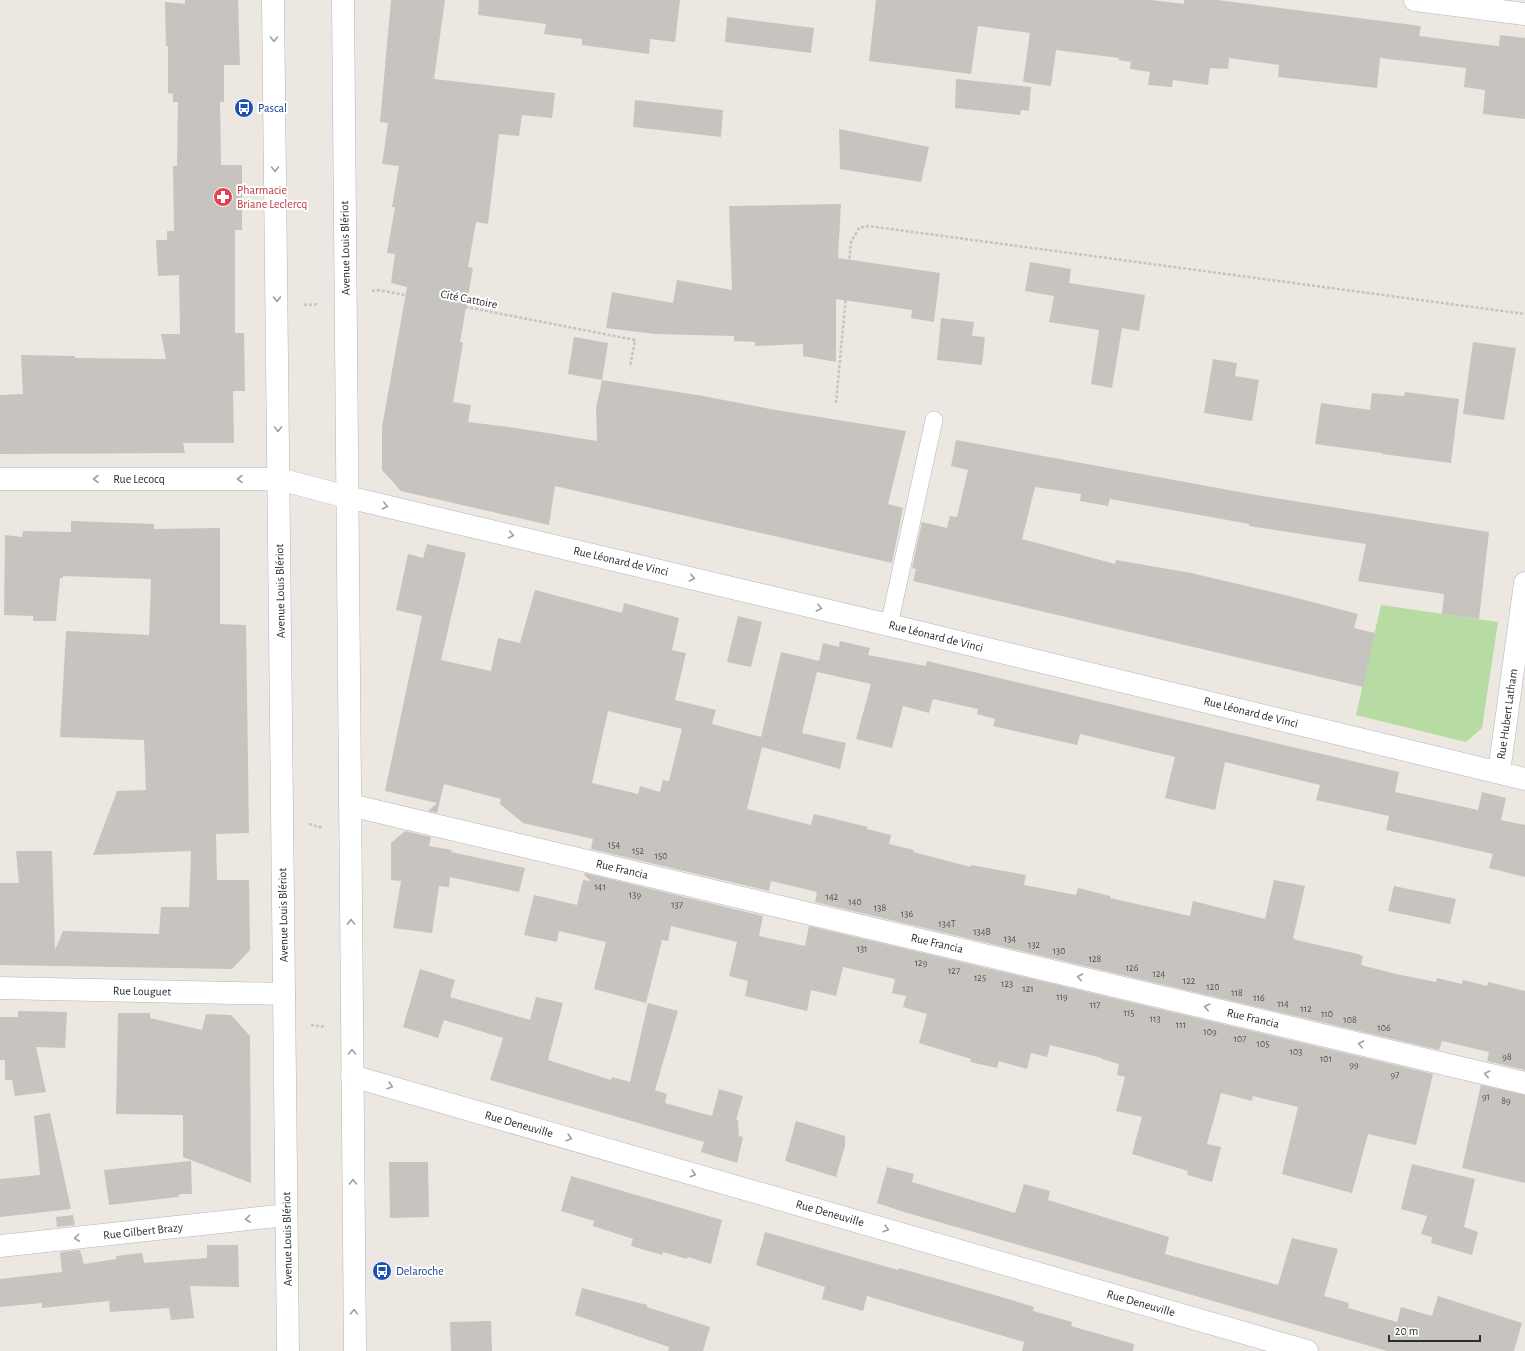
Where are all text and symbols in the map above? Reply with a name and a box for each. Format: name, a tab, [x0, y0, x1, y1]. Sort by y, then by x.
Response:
one-way arrow	[270, 36, 278, 42]
bus stop icon: Pascal	[233, 97, 255, 119]
place label: Pascal	[258, 102, 287, 114]
one-way arrow	[271, 166, 279, 172]
place label: Pharmacie Briane Leclercq	[237, 184, 307, 210]
pharmacy icon: Pharmacie Briane Leclercq	[212, 186, 234, 208]
street label: Avenue Louis Blériot	[338, 200, 352, 295]
street label: Cité Cattoire	[439, 288, 499, 310]
one-way arrow	[273, 296, 281, 302]
one-way arrow	[274, 426, 282, 432]
street label: Rue Lecocq	[113, 473, 165, 485]
one-way arrow	[93, 475, 99, 483]
one-way arrow	[237, 475, 243, 483]
one-way arrow	[381, 501, 388, 509]
one-way arrow	[508, 531, 514, 539]
street label: Avenue Louis Blériot	[273, 543, 287, 638]
street label: Rue Léonard de Vinci	[572, 544, 670, 578]
one-way arrow	[689, 574, 695, 582]
one-way arrow	[815, 604, 822, 612]
street label: Rue Léonard de Vinci	[888, 618, 984, 654]
street label: Rue Hubert Latham	[1495, 668, 1519, 760]
street label: Rue Léonard de Vinci	[1203, 694, 1299, 730]
house number: 154	[608, 840, 620, 850]
house number: 152	[632, 846, 645, 856]
house number: 150	[655, 851, 667, 861]
street label: Rue Francia	[595, 857, 650, 881]
street label: Avenue Louis Blériot	[276, 867, 290, 962]
house number: 141	[594, 882, 606, 892]
house number: 139	[629, 890, 641, 900]
house number: 142	[826, 892, 839, 902]
house number: 140	[848, 897, 862, 907]
house number: 137	[671, 900, 683, 910]
house number: 138	[874, 903, 886, 913]
house number: 136	[901, 909, 913, 919]
one-way arrow	[347, 919, 355, 925]
house number: 134T	[938, 919, 956, 929]
house number: 134B	[973, 927, 991, 937]
street label: Rue Francia	[910, 931, 965, 955]
house number: 134	[1004, 934, 1016, 944]
house number: 132	[1028, 940, 1040, 950]
house number: 131	[857, 944, 868, 954]
house number: 130	[1053, 946, 1065, 956]
house number: 128	[1089, 954, 1102, 964]
house number: 129	[915, 958, 928, 968]
house number: 126	[1126, 963, 1139, 973]
house number: 127	[948, 966, 960, 976]
house number: 124	[1153, 969, 1166, 979]
house number: 125	[974, 973, 986, 983]
one-way arrow	[1077, 974, 1083, 982]
house number: 122	[1183, 976, 1196, 986]
house number: 123	[1001, 979, 1013, 989]
house number: 120	[1206, 982, 1220, 992]
street label: Rue Louguet	[113, 984, 171, 998]
house number: 121	[1022, 984, 1034, 994]
house number: 118	[1231, 988, 1243, 998]
house number: 119	[1056, 992, 1068, 1002]
house number: 116	[1253, 993, 1265, 1003]
house number: 114	[1277, 999, 1289, 1009]
house number: 117	[1089, 1000, 1101, 1010]
one-way arrow	[1204, 1004, 1210, 1012]
house number: 112	[1300, 1004, 1312, 1014]
street label: Rue Francia	[1226, 1006, 1281, 1030]
house number: 115	[1123, 1008, 1135, 1018]
house number: 110	[1321, 1009, 1333, 1019]
house number: 113	[1150, 1014, 1161, 1024]
house number: 108	[1343, 1015, 1357, 1025]
house number: 111	[1176, 1020, 1186, 1030]
house number: 106	[1377, 1023, 1391, 1033]
house number: 109	[1203, 1027, 1217, 1037]
house number: 107	[1234, 1034, 1246, 1044]
house number: 105	[1257, 1039, 1269, 1049]
one-way arrow	[1357, 1040, 1364, 1048]
house number: 103	[1290, 1047, 1302, 1057]
one-way arrow	[348, 1049, 356, 1055]
house number: 98	[1502, 1052, 1512, 1062]
house number: 101	[1320, 1054, 1332, 1064]
house number: 99	[1349, 1060, 1359, 1070]
house number: 97	[1391, 1070, 1399, 1080]
one-way arrow	[1484, 1070, 1490, 1078]
one-way arrow	[387, 1082, 393, 1090]
house number: 91	[1482, 1092, 1490, 1102]
house number: 89	[1501, 1096, 1511, 1106]
street label: Rue Deneuville	[483, 1109, 555, 1139]
one-way arrow	[565, 1133, 572, 1142]
one-way arrow	[690, 1169, 697, 1178]
one-way arrow	[349, 1179, 357, 1185]
street label: Avenue Louis Blériot	[280, 1191, 294, 1286]
street label: Rue Deneuville	[794, 1198, 866, 1228]
one-way arrow	[244, 1214, 251, 1223]
street label: Rue Gilbert Brazy	[102, 1221, 184, 1242]
one-way arrow	[882, 1224, 889, 1233]
one-way arrow	[74, 1233, 80, 1242]
bus stop icon: Delaroche	[371, 1260, 393, 1282]
place label: Delaroche	[396, 1265, 444, 1277]
street label: Rue Deneuville	[1105, 1288, 1177, 1318]
one-way arrow	[350, 1309, 358, 1315]
scale bar	[1389, 1317, 1480, 1343]
text: 20 m	[1395, 1325, 1418, 1337]

